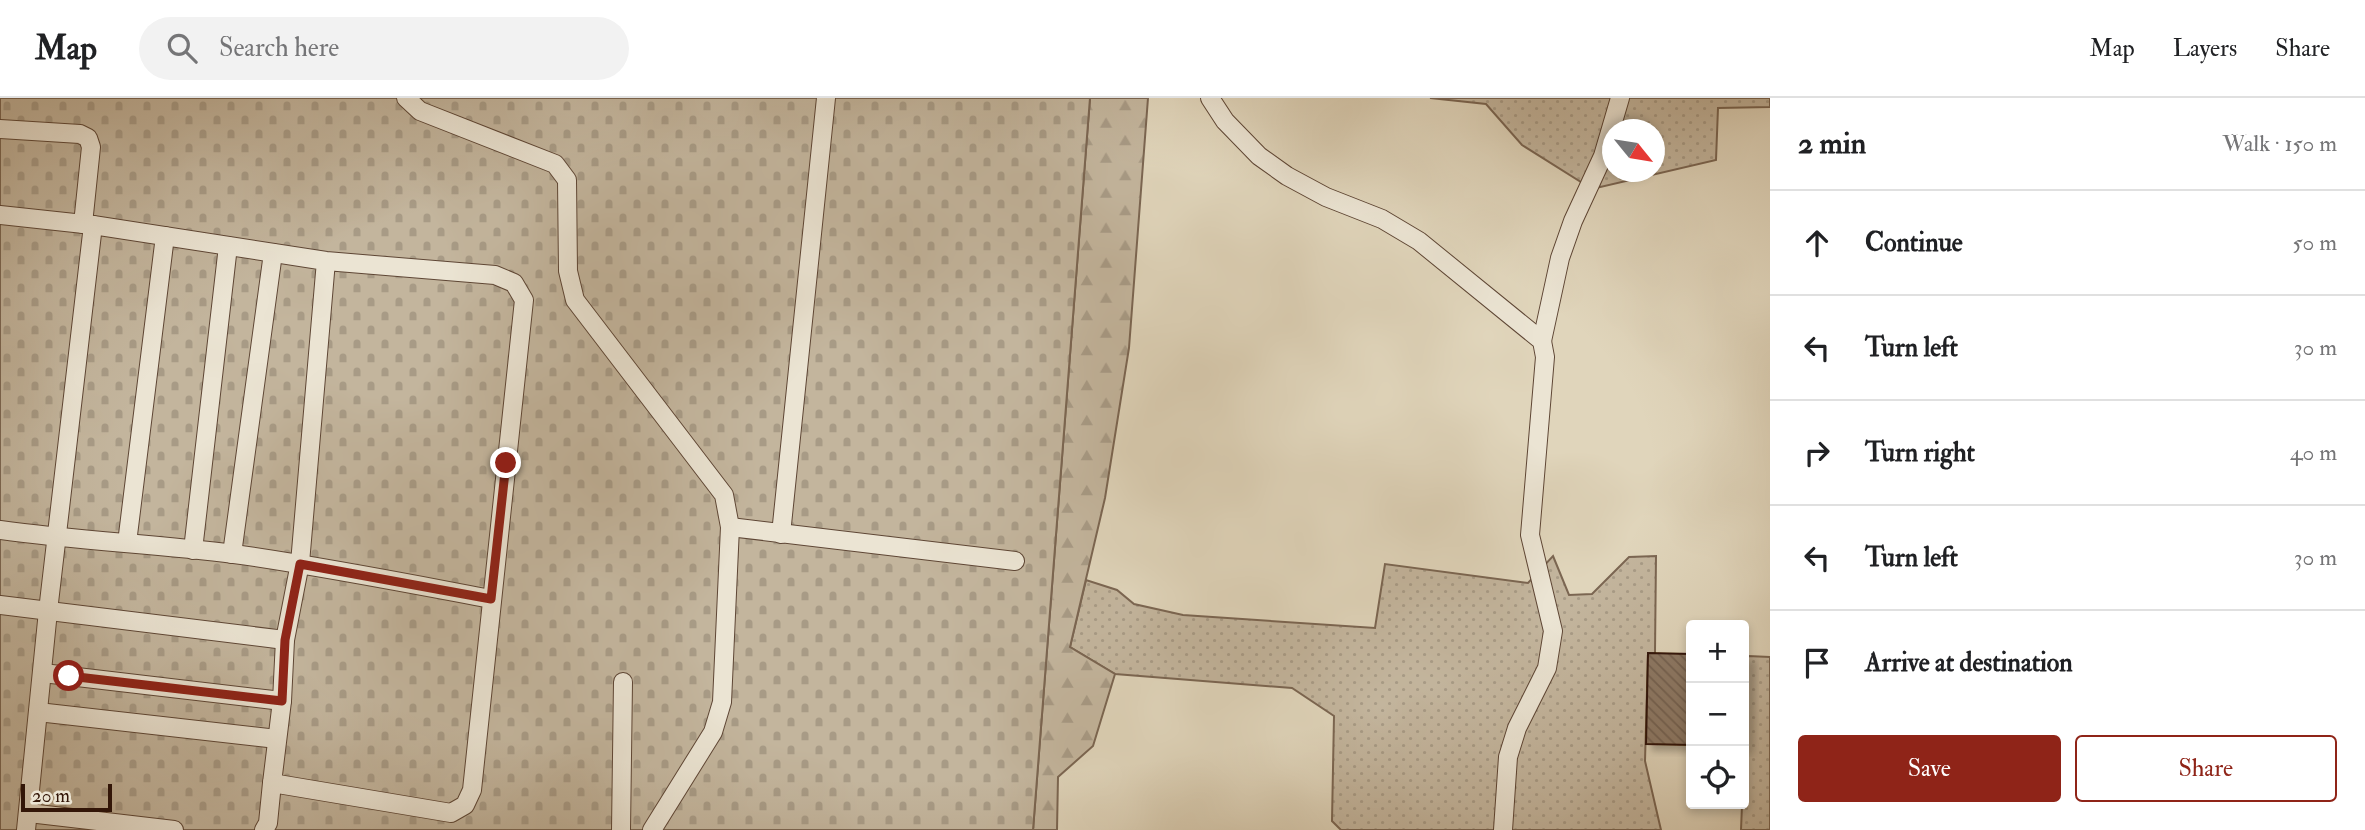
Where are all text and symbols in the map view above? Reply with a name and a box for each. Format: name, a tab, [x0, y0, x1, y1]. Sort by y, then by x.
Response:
search box	[139, 17, 629, 80]
text: Map	[35, 28, 97, 69]
icon: search	[163, 29, 201, 67]
text: Search here	[219, 32, 339, 64]
text: Map	[2090, 33, 2135, 64]
text: Layers	[2173, 33, 2237, 64]
text: Share	[2275, 33, 2330, 64]
north arrow	[1602, 119, 1665, 182]
text: 2 min	[1798, 125, 1866, 162]
text: Walk · 150 m	[2223, 129, 2337, 158]
icon: ahead	[1798, 224, 1836, 262]
text: Continue	[1865, 227, 1963, 259]
text: 50 m	[2293, 228, 2337, 257]
icon: left	[1798, 329, 1836, 367]
text: Turn left	[1865, 332, 1958, 364]
text: 30 m	[2294, 333, 2337, 362]
icon: right	[1798, 434, 1836, 472]
text: Turn right	[1865, 437, 1975, 469]
text: 40 m	[2290, 438, 2337, 467]
route end	[490, 447, 521, 478]
icon: left	[1798, 539, 1836, 577]
text: Turn left	[1865, 542, 1958, 574]
text: 30 m	[2294, 543, 2337, 572]
map controls	[1686, 620, 1749, 809]
button: +	[1686, 620, 1749, 683]
icon: arrive	[1798, 644, 1836, 682]
text: Arrive at destination	[1865, 647, 2073, 679]
route start	[53, 660, 84, 691]
button: −	[1686, 683, 1749, 746]
button: Save	[1798, 735, 2061, 802]
button: Share	[2075, 735, 2337, 802]
button: locate	[1686, 746, 1749, 809]
scale bar	[21, 781, 112, 813]
text: 20 m	[32, 784, 70, 808]

